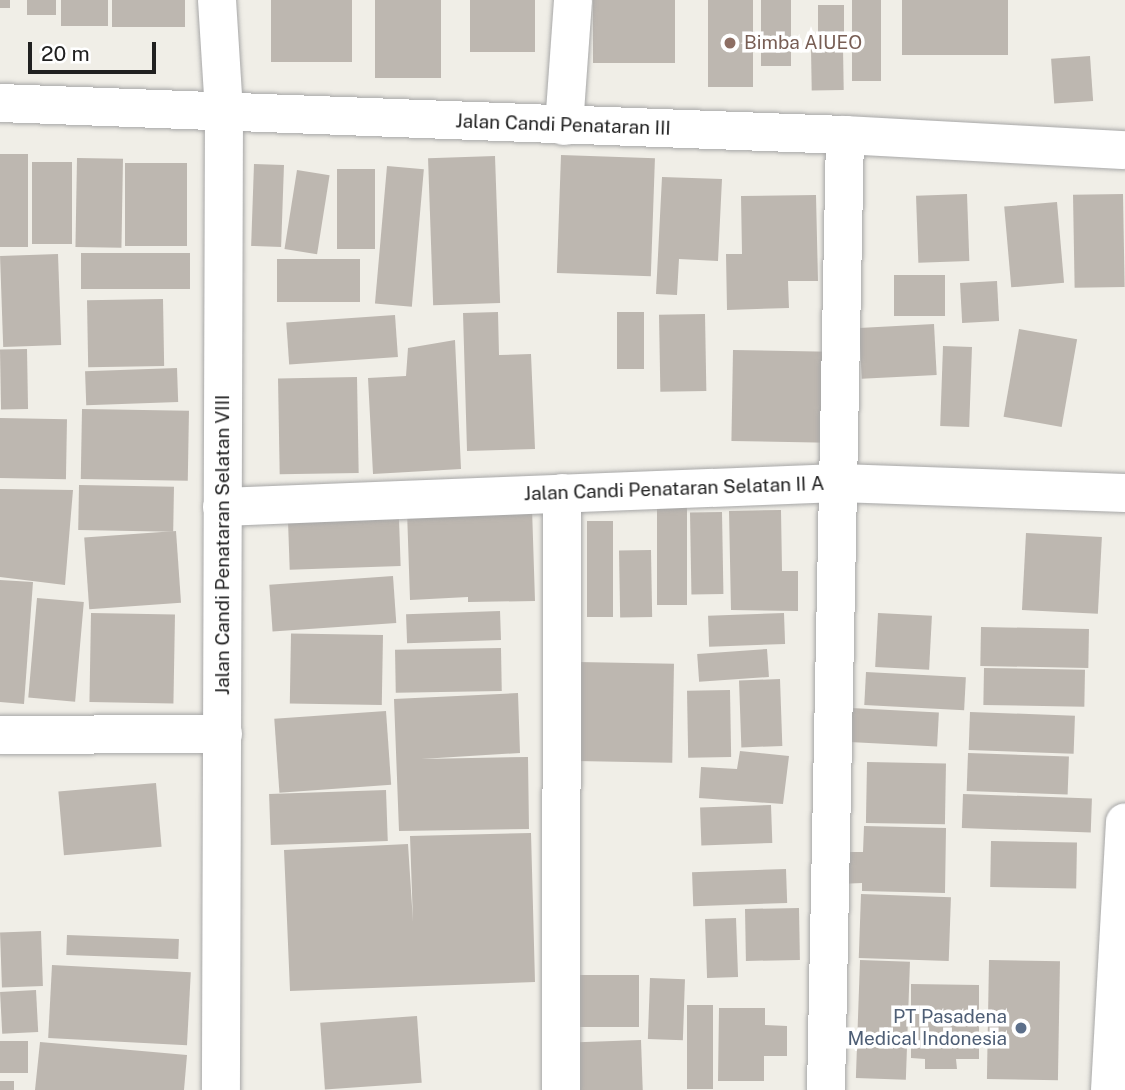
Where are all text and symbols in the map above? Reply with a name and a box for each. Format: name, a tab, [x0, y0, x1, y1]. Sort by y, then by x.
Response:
scale bar	[32, 28, 159, 72]
place label: Bimba AIUEO	[744, 32, 862, 54]
marker: Bimba AIUEO	[722, 35, 738, 51]
text: 20 m	[41, 41, 90, 66]
street label: Jalan Candi Penataran III	[455, 110, 671, 140]
street label: Jalan Candi Penataran Selatan VIII	[212, 394, 234, 696]
street label: Jalan Candi Penataran Selatan II A	[523, 472, 825, 506]
place label: PT Pasadena Medical Indonesia	[847, 1006, 1007, 1050]
marker: PT Pasadena Medical Indonesia	[1013, 1020, 1029, 1036]

